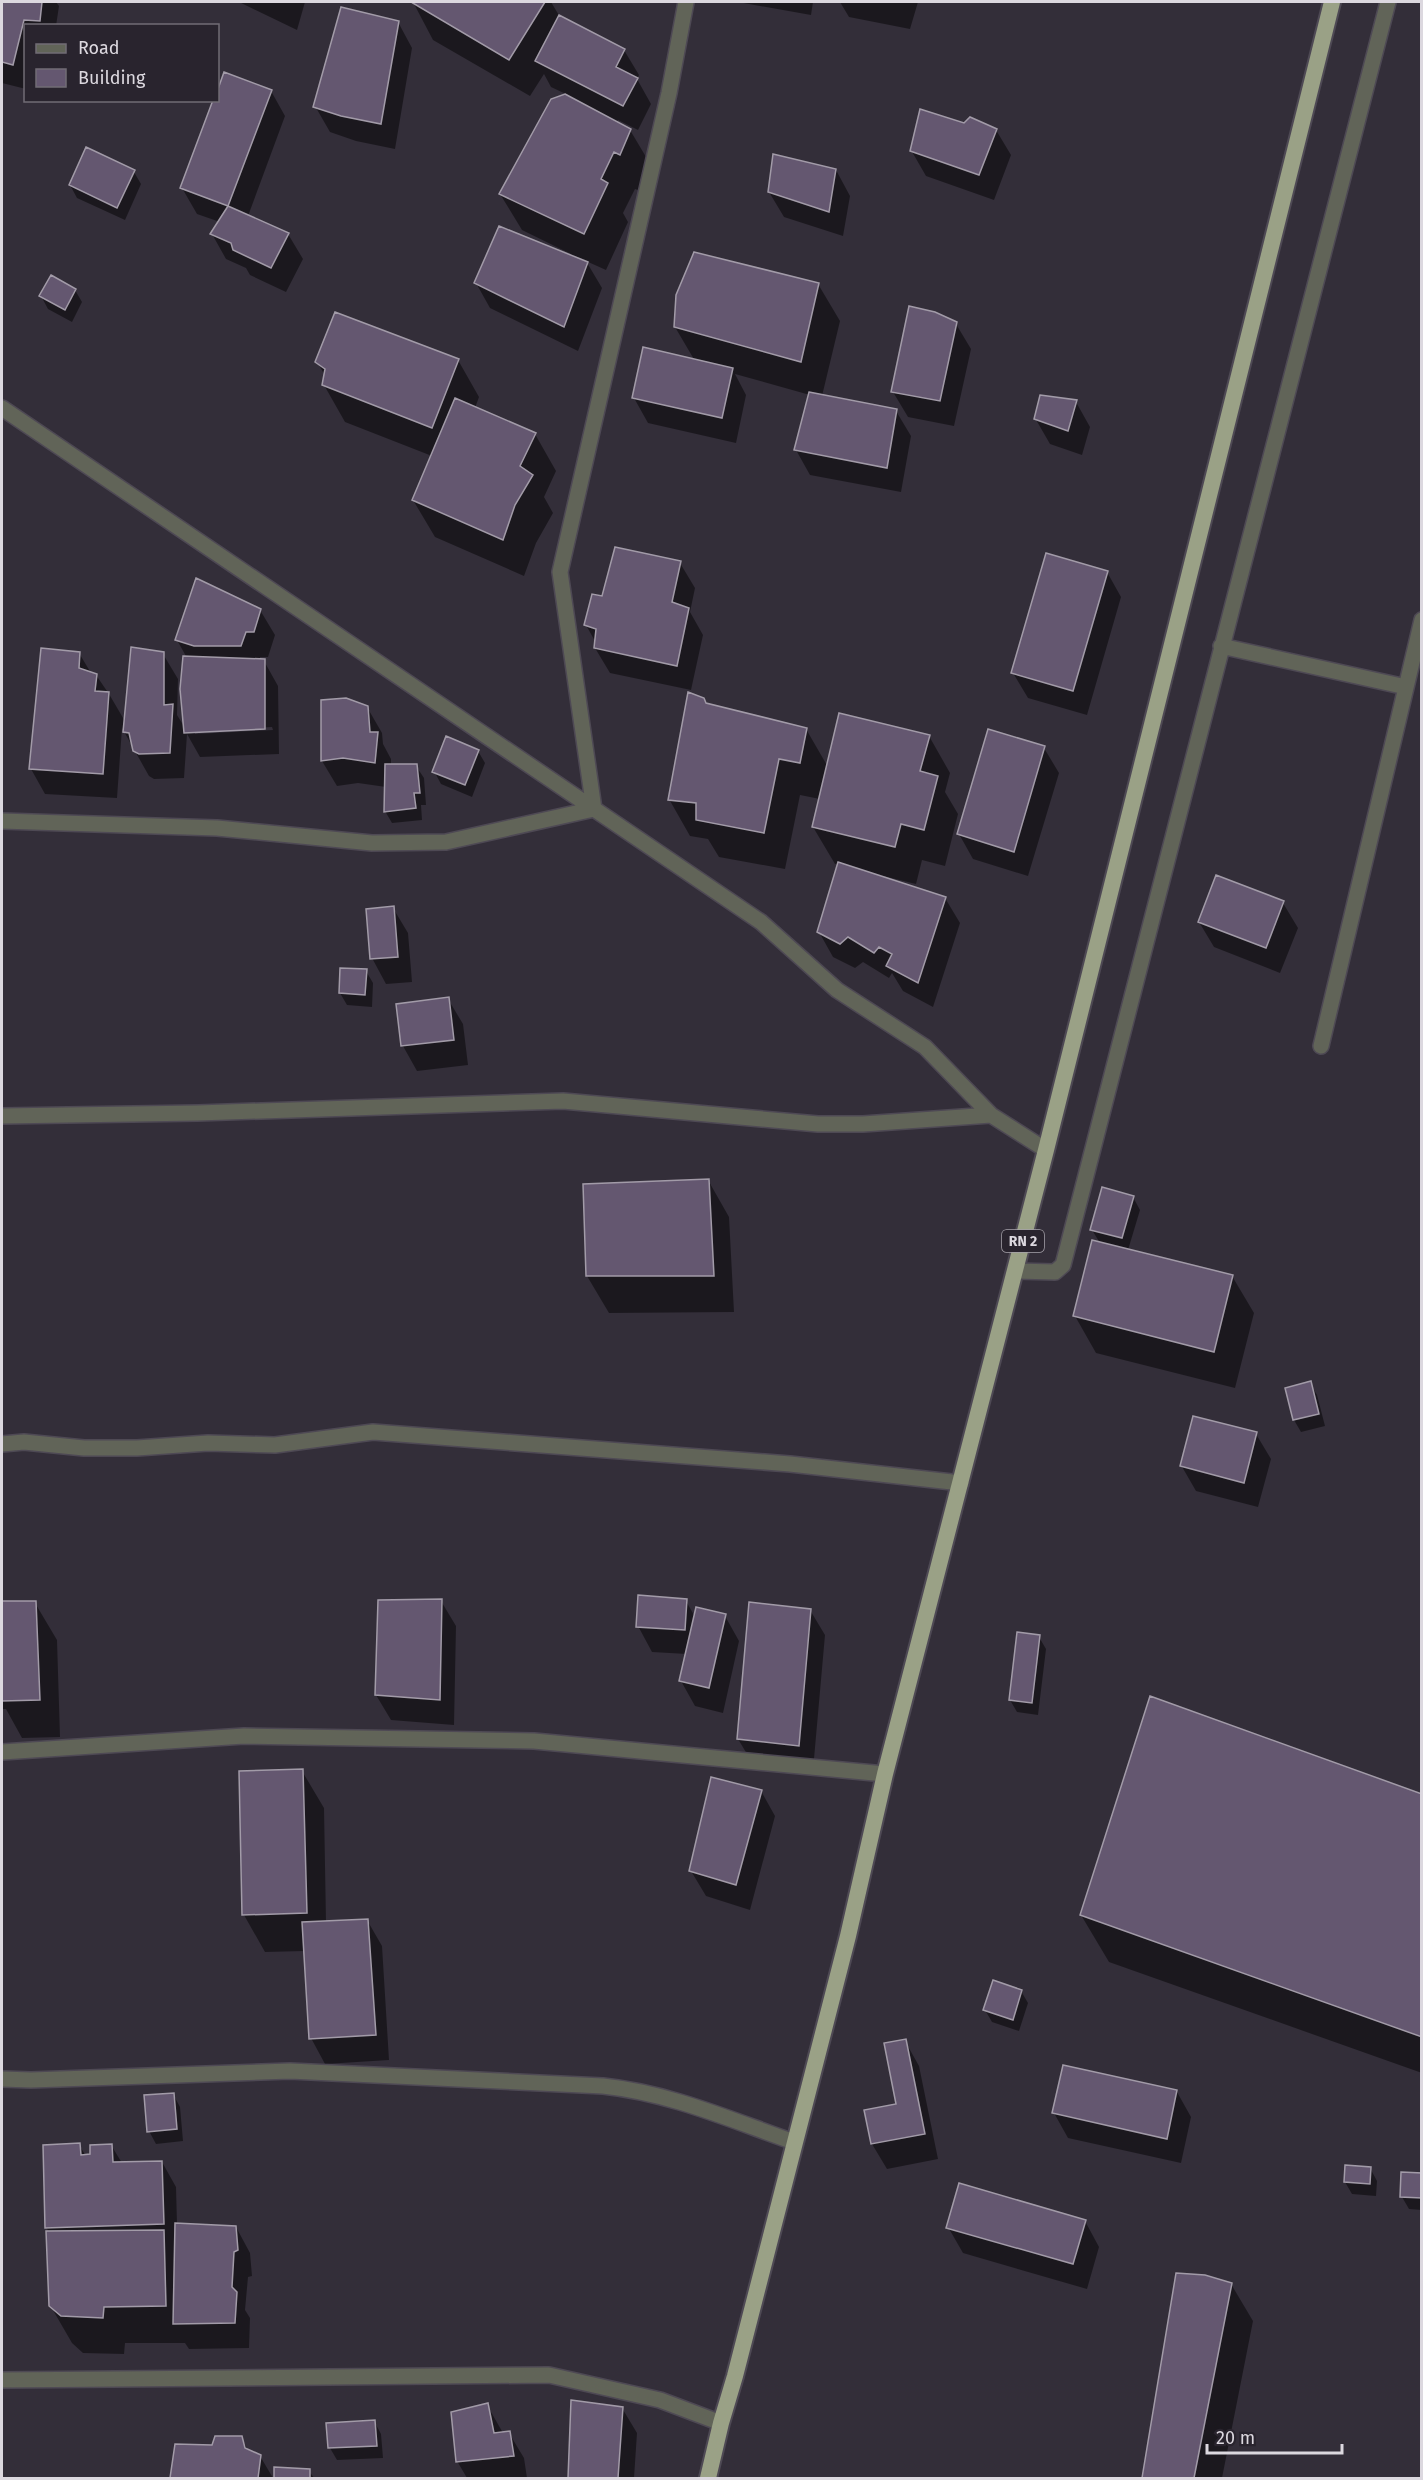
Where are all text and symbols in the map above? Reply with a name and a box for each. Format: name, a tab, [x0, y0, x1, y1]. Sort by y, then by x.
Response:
legend	[24, 24, 219, 102]
text: Road	[78, 37, 120, 59]
text: Building	[78, 67, 146, 89]
road number: RN 2	[1002, 1230, 1044, 1252]
scale bar	[1207, 2417, 1342, 2455]
text: 20 m	[1216, 2427, 1255, 2449]

